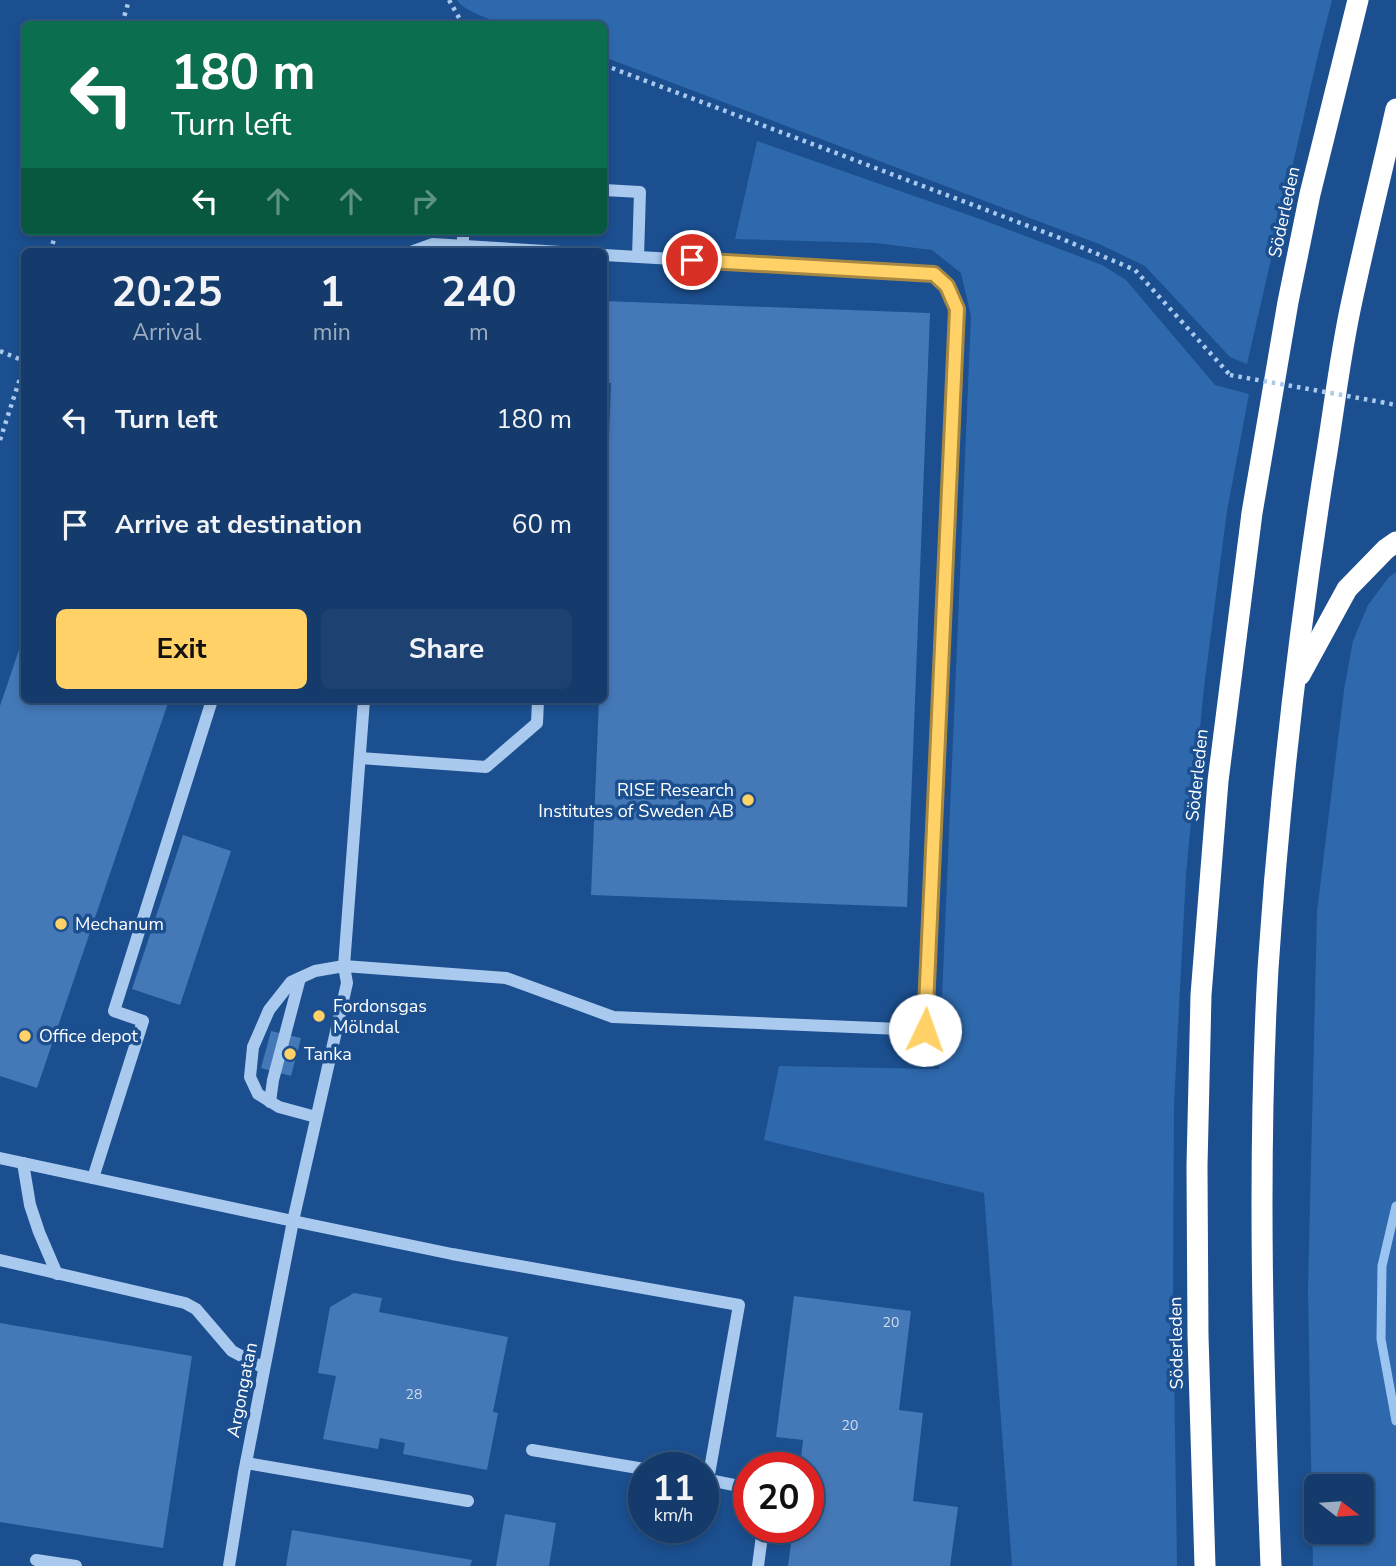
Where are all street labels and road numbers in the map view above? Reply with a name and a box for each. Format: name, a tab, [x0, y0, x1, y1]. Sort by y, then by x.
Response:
street label: Söderleden	[1263, 164, 1305, 260]
street label: Söderleden	[1180, 728, 1214, 822]
street label: Söderleden	[1163, 1296, 1189, 1390]
street label: Argongatan	[221, 1340, 263, 1440]

